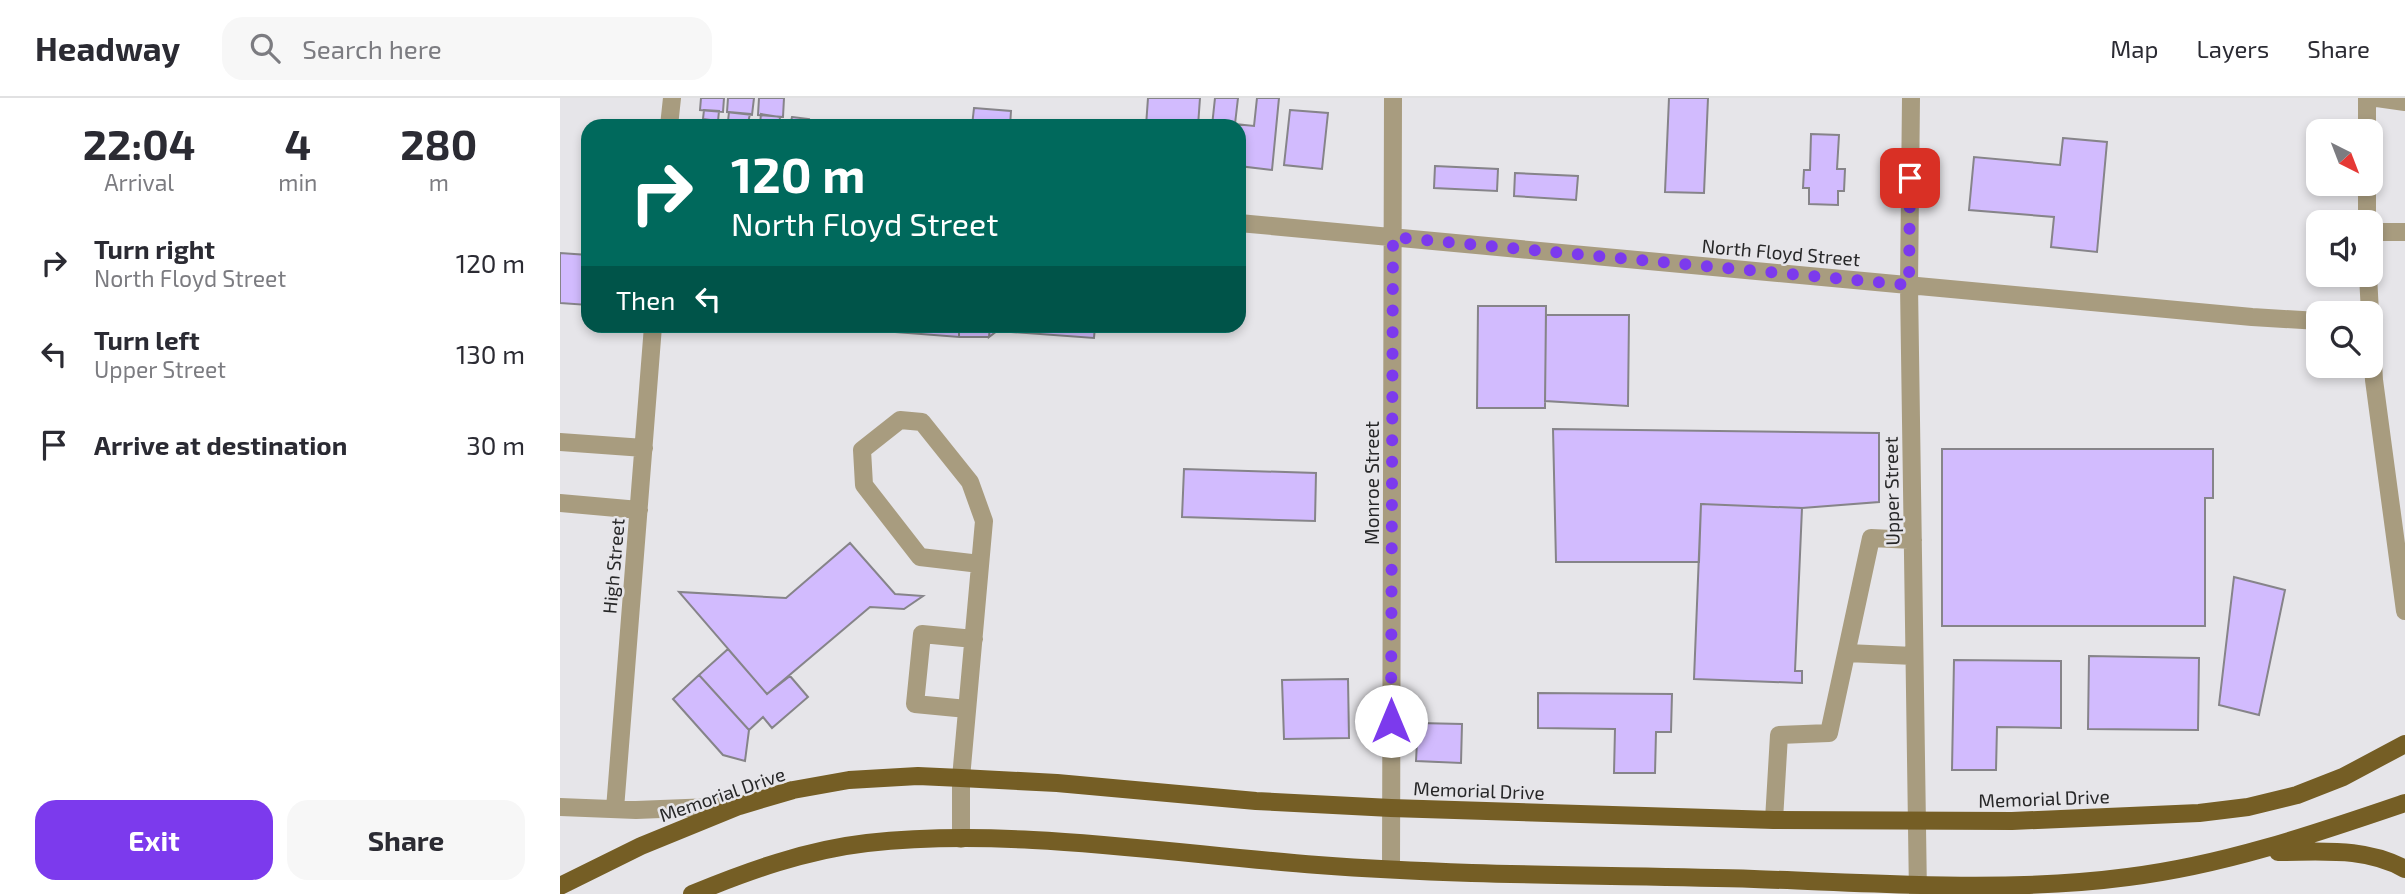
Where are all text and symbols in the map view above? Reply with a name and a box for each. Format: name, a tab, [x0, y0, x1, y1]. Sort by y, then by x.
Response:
search box	[222, 17, 712, 80]
text: Headway	[35, 28, 180, 68]
icon: search	[246, 29, 284, 67]
text: Search here	[302, 33, 442, 64]
text: Map	[2110, 34, 2158, 63]
text: Layers	[2196, 34, 2269, 63]
text: Share	[2307, 34, 2370, 63]
text: 22:04	[83, 118, 196, 168]
text: 4	[284, 118, 311, 168]
text: 280	[400, 118, 477, 168]
north arrow	[2306, 119, 2384, 196]
map controls	[2306, 119, 2383, 378]
text: 120 m	[731, 144, 865, 203]
icon: right	[616, 147, 707, 238]
pin	[1880, 148, 1940, 208]
icon: arrive	[1891, 159, 1929, 197]
text: Arrival	[104, 168, 174, 196]
text: min	[278, 168, 317, 196]
text: m	[429, 168, 449, 196]
text: North Floyd Street	[731, 204, 998, 242]
button: sound	[2306, 210, 2383, 287]
text: Turn right	[94, 233, 215, 264]
street label: North Floyd Street	[1701, 234, 1861, 270]
icon: right	[35, 244, 73, 282]
text: 120 m	[456, 247, 525, 278]
text: North Floyd Street	[94, 264, 286, 292]
icon: left	[689, 280, 727, 318]
text: Then	[616, 284, 675, 315]
button: search	[2306, 301, 2383, 378]
text: Turn left	[94, 324, 200, 355]
icon: left	[35, 335, 73, 373]
text: 130 m	[456, 338, 525, 369]
text: Upper Street	[94, 355, 226, 383]
street label: Monroe Street	[1360, 421, 1383, 545]
icon: arrive	[35, 426, 73, 464]
text: Arrive at destination	[94, 429, 347, 460]
text: 30 m	[466, 429, 525, 460]
street label: Upper Street	[1879, 436, 1903, 546]
street label: High Street	[597, 517, 629, 615]
position arrow	[1354, 684, 1428, 758]
street label: Memorial Drive	[656, 762, 788, 826]
street label: Memorial Drive	[1413, 776, 1545, 804]
street label: Memorial Drive	[1978, 784, 2110, 812]
button: Exit	[35, 800, 273, 880]
button: Share	[287, 800, 525, 880]

